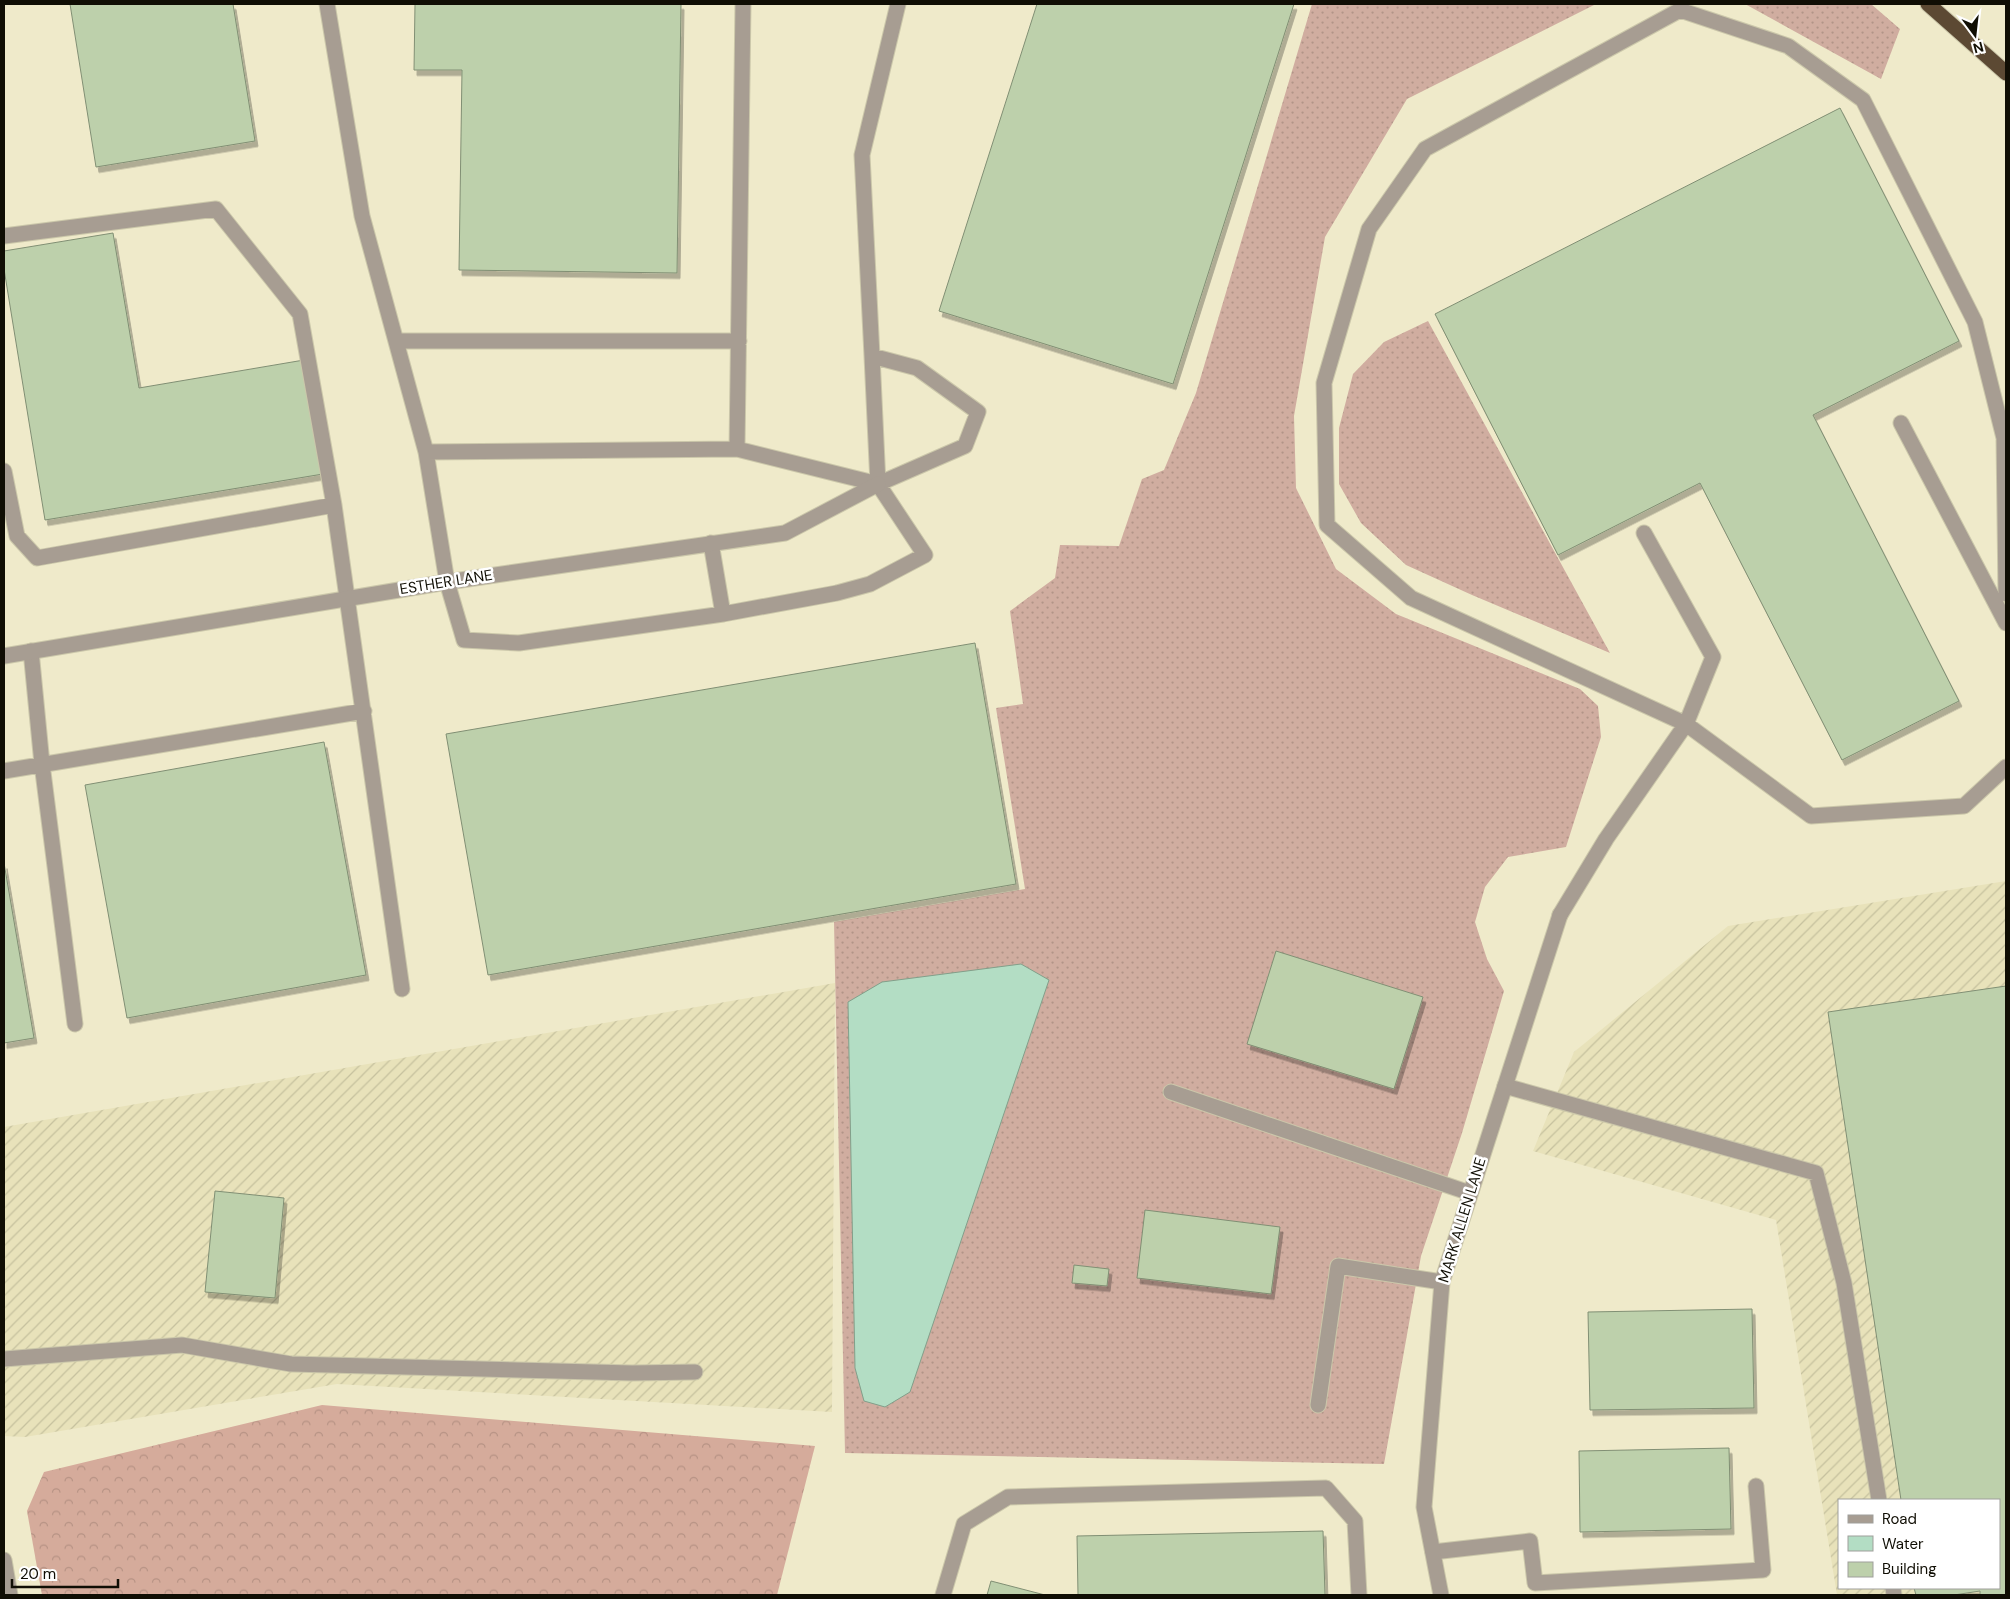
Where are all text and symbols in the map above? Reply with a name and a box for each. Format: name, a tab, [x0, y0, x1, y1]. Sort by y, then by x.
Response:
north arrow	[1950, 10, 2000, 60]
text: N	[1971, 38, 1986, 58]
street label: ESTHER LANE	[398, 565, 494, 599]
street label: MARK ALLEN LANE	[1433, 1155, 1491, 1285]
legend	[1838, 1499, 2000, 1589]
text: Road	[1882, 1509, 1917, 1529]
text: Water	[1882, 1534, 1924, 1554]
scale bar	[12, 1556, 119, 1588]
text: Building	[1882, 1559, 1937, 1579]
text: 20 m	[20, 1564, 56, 1584]

